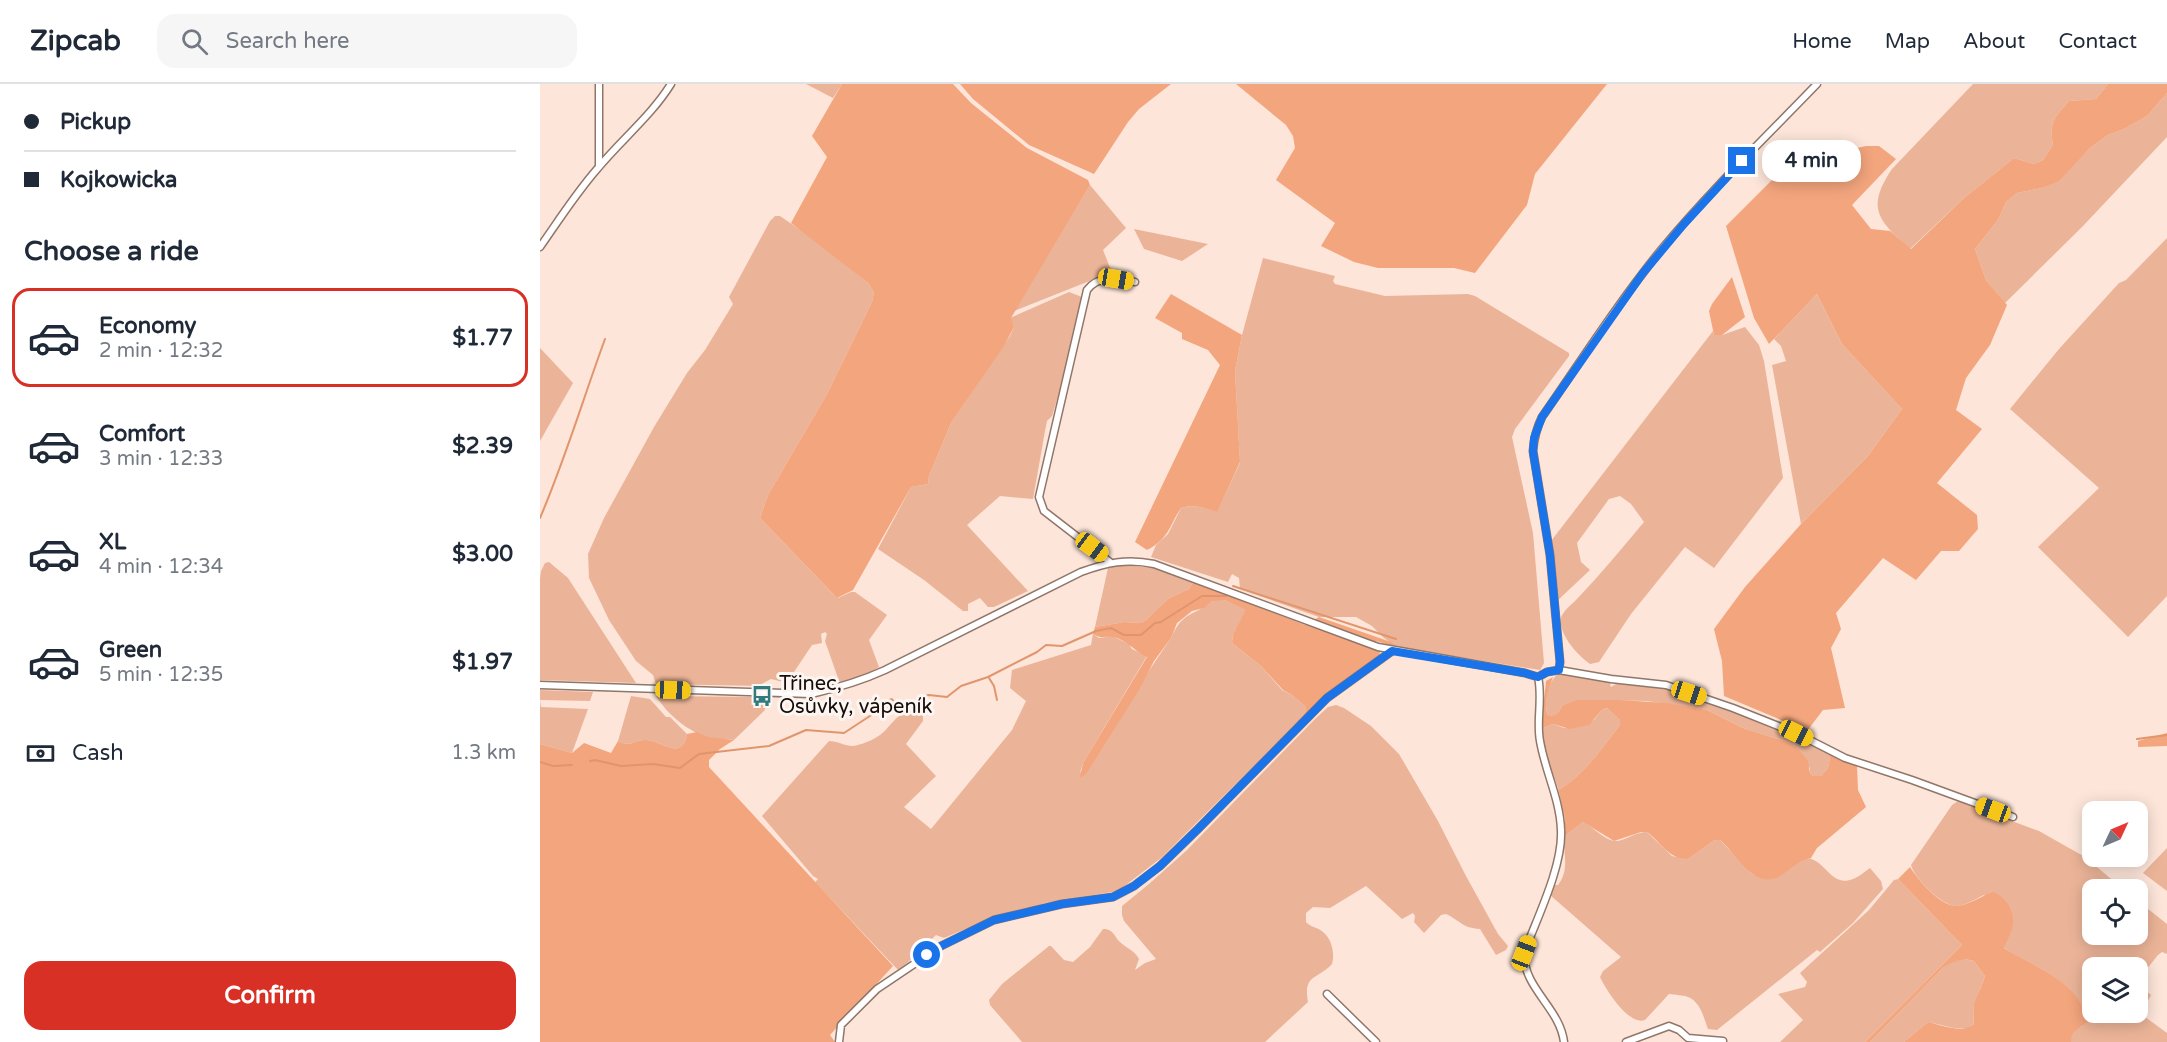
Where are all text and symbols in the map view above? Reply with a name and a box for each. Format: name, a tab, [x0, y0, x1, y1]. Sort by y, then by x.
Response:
search box	[157, 14, 577, 68]
text: Zipcab	[30, 24, 121, 58]
icon: search	[178, 25, 211, 58]
text: Search here	[226, 28, 350, 54]
text: Home	[1792, 29, 1852, 54]
text: Map	[1885, 29, 1930, 54]
text: About	[1963, 29, 2025, 54]
text: Contact	[2058, 29, 2137, 54]
text: Pickup	[60, 109, 131, 135]
callout: 4 min	[1763, 140, 1862, 182]
route end	[1728, 147, 1755, 174]
text: 4 min	[1785, 149, 1838, 173]
text: Kojkowicka	[60, 167, 177, 193]
text: Choose a ride	[24, 235, 199, 268]
car	[1097, 267, 1135, 291]
icon: car	[27, 311, 81, 365]
text: Economy	[99, 313, 196, 339]
text: $1.77	[452, 325, 513, 351]
text: 2 min · 12:32	[99, 339, 223, 363]
icon: car	[27, 419, 81, 473]
text: Comfort	[99, 421, 185, 447]
text: $2.39	[452, 433, 513, 459]
text: 3 min · 12:33	[99, 447, 223, 471]
icon: car	[27, 527, 81, 581]
text: XL	[99, 529, 126, 555]
car	[1072, 529, 1112, 565]
text: $3.00	[452, 541, 513, 567]
text: 4 min · 12:34	[99, 555, 223, 579]
icon: car	[27, 635, 81, 689]
text: Green	[99, 637, 162, 663]
text: $1.97	[452, 649, 513, 675]
text: 5 min · 12:35	[99, 663, 223, 687]
place label: Třinec, Osůvky, vápeník	[779, 672, 933, 719]
car	[1669, 679, 1709, 707]
car	[655, 680, 691, 700]
bus stop icon: Třinec, Osůvky, vápeník	[750, 684, 774, 708]
car	[1776, 717, 1816, 749]
icon: cash	[24, 737, 57, 770]
text: Cash	[72, 740, 124, 766]
text: 1.3 km	[451, 741, 516, 765]
car	[1973, 795, 2013, 825]
north arrow	[2082, 801, 2148, 867]
map controls	[2082, 801, 2148, 1023]
button: locate	[2082, 879, 2148, 945]
car	[1509, 933, 1539, 973]
route start	[913, 941, 940, 968]
button: layers	[2082, 957, 2148, 1023]
button: Confirm	[24, 961, 516, 1030]

